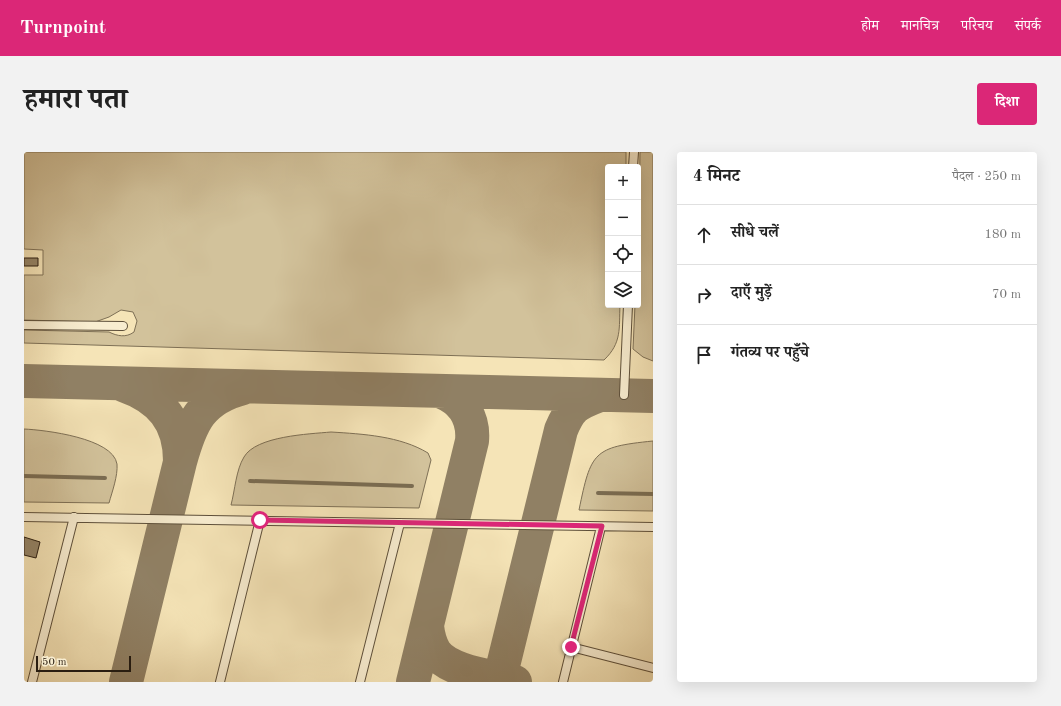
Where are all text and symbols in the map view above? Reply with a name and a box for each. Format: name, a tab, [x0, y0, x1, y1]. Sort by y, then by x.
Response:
text: Turnpoint	[20, 19, 106, 38]
text: होम	[861, 19, 879, 33]
text: मानचित्र	[901, 19, 939, 33]
text: परिचय	[961, 19, 993, 33]
text: संपर्क	[1015, 19, 1041, 33]
button: दिशा	[977, 83, 1037, 125]
text: हमारा पता	[24, 87, 127, 115]
map controls	[605, 164, 641, 308]
button: +	[605, 164, 641, 200]
text: 4 मिनट	[693, 168, 740, 185]
text: पैदल · 250 m	[952, 170, 1021, 183]
button: −	[605, 200, 641, 236]
icon: ahead	[693, 224, 715, 246]
text: सीधे चलें	[731, 226, 779, 241]
text: 180 m	[984, 228, 1021, 241]
button: locate	[605, 236, 641, 272]
button: layers	[605, 272, 641, 308]
icon: right	[693, 284, 715, 306]
text: दाएँ मुड़ें	[731, 286, 772, 301]
text: 70 m	[992, 288, 1021, 301]
icon: arrive	[693, 344, 715, 366]
text: गंतव्य पर पहुँचे	[731, 346, 809, 361]
route start	[251, 511, 269, 529]
route end	[562, 638, 580, 656]
scale bar	[36, 654, 131, 673]
text: 50 m	[42, 657, 67, 668]

